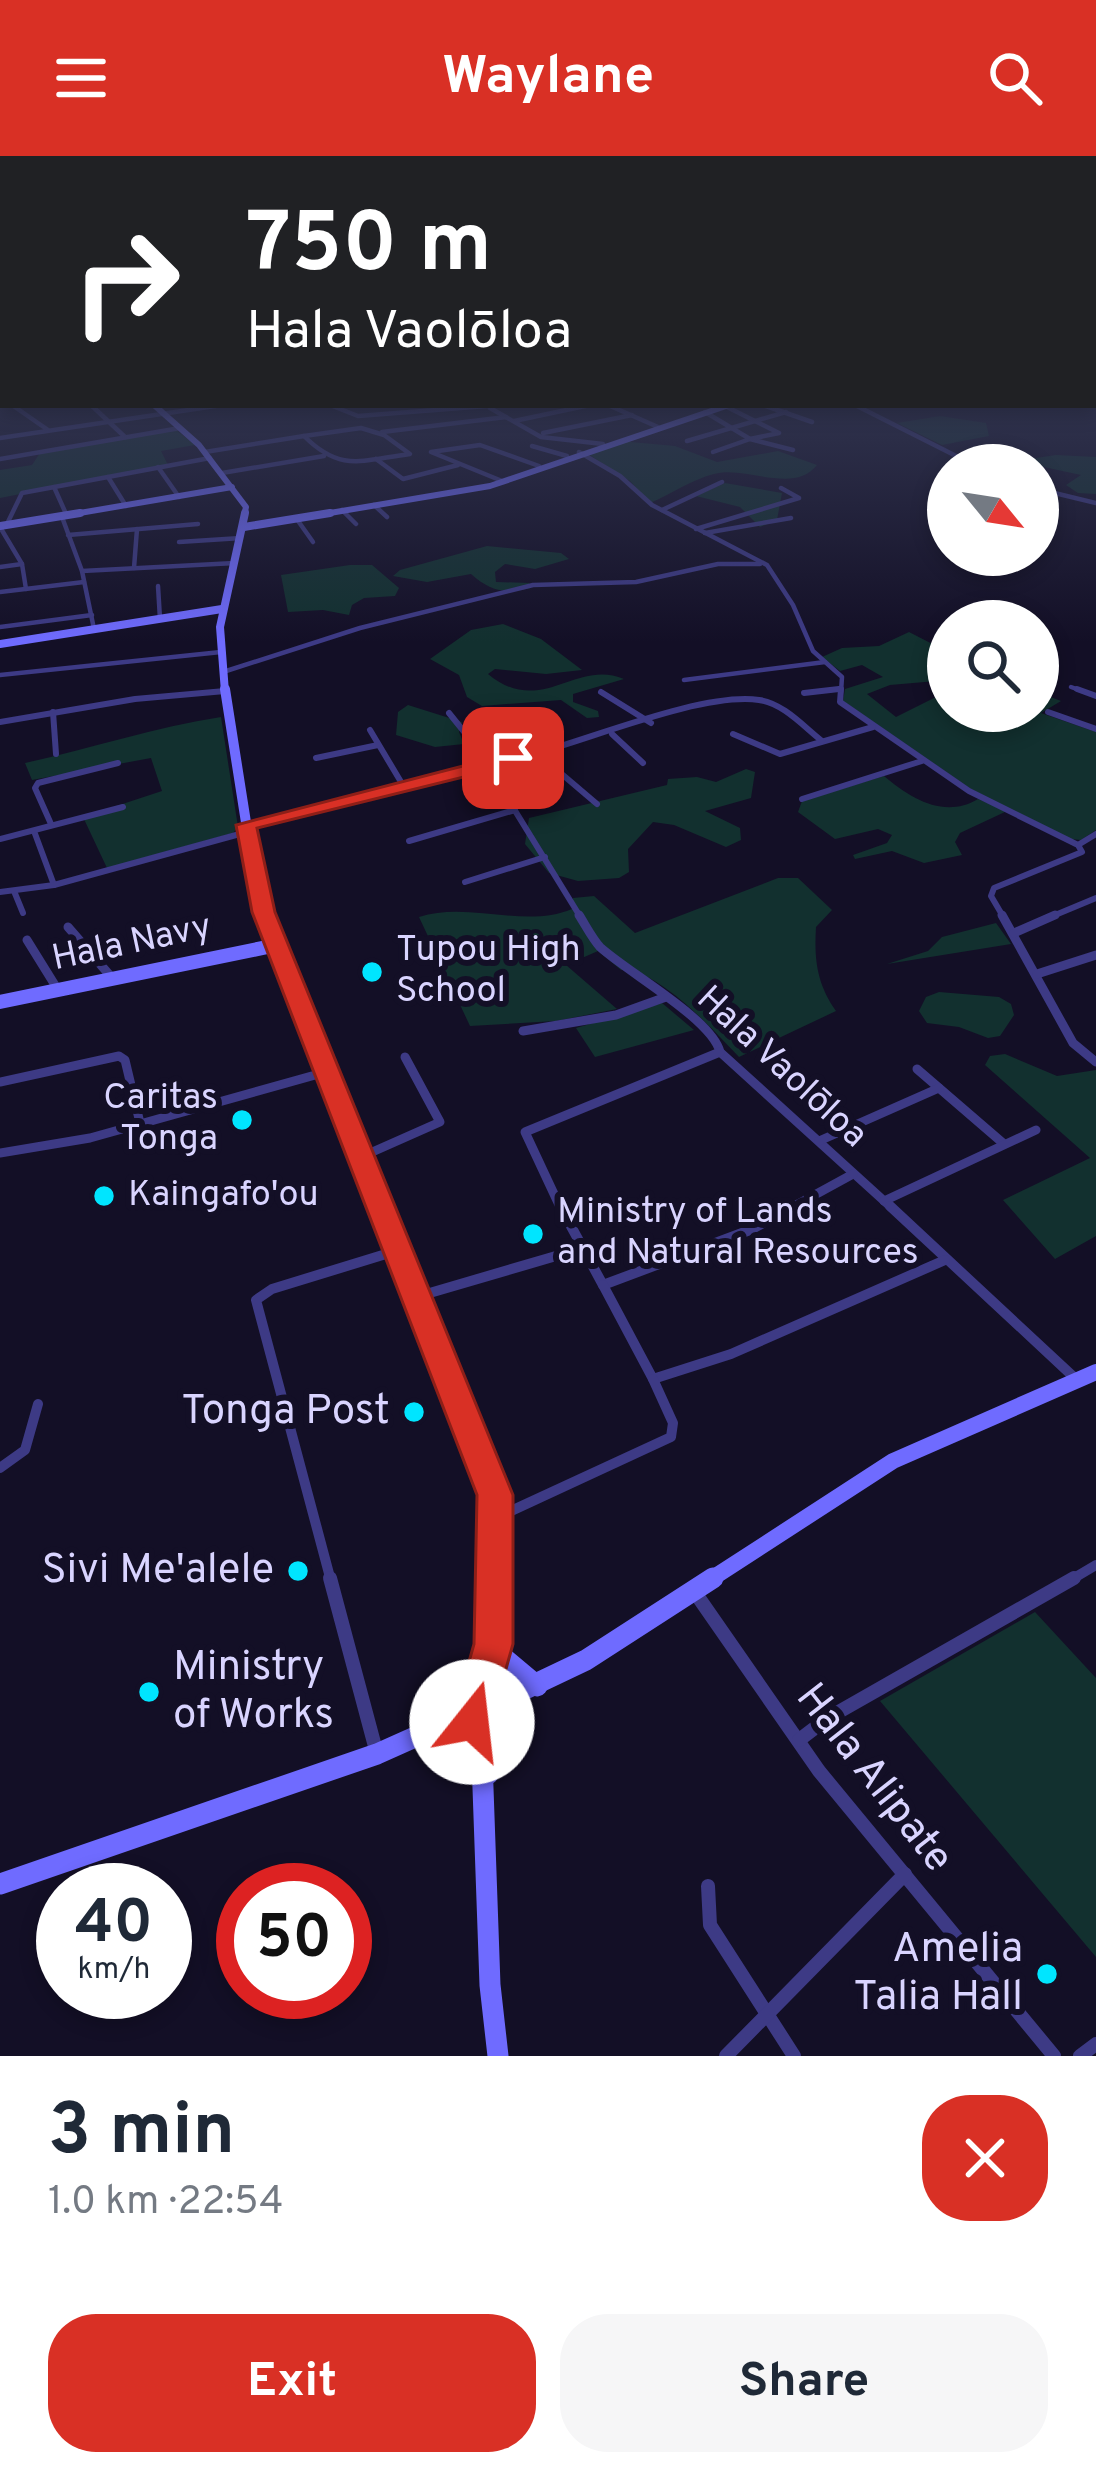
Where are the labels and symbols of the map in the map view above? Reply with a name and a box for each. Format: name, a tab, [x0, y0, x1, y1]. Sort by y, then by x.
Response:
north arrow	[927, 444, 1059, 576]
pin	[462, 707, 564, 809]
street label: Hala Navy	[48, 905, 216, 983]
place label: Tupou High School	[396, 928, 581, 1015]
marker: Tupou High School	[359, 959, 385, 985]
street label: Hala Vaolōloa	[686, 977, 876, 1159]
place label: Caritas Tonga	[103, 1076, 218, 1163]
marker: Caritas Tonga	[229, 1107, 255, 1133]
place label: Kaingafo'ou	[128, 1173, 319, 1219]
marker: Kaingafo'ou	[91, 1183, 117, 1209]
place label: Ministry of Lands and Natural Resources	[557, 1190, 919, 1277]
marker: Ministry of Lands and Natural Resources	[520, 1221, 546, 1247]
place label: Tonga Post	[181, 1386, 390, 1439]
marker: Tonga Post	[401, 1399, 427, 1425]
place label: Sivi Me'alele	[41, 1545, 274, 1598]
marker: Sivi Me'alele	[285, 1558, 311, 1584]
place label: Ministry of Works	[173, 1642, 334, 1743]
position arrow	[409, 1659, 535, 1785]
street label: Hala Alipate	[783, 1674, 963, 1884]
marker: Ministry of Works	[136, 1679, 162, 1705]
speed limit sign: 50	[216, 1863, 372, 2019]
place label: Amelia Talia Hall	[853, 1924, 1023, 2025]
marker: Amelia Talia Hall	[1034, 1961, 1060, 1987]

